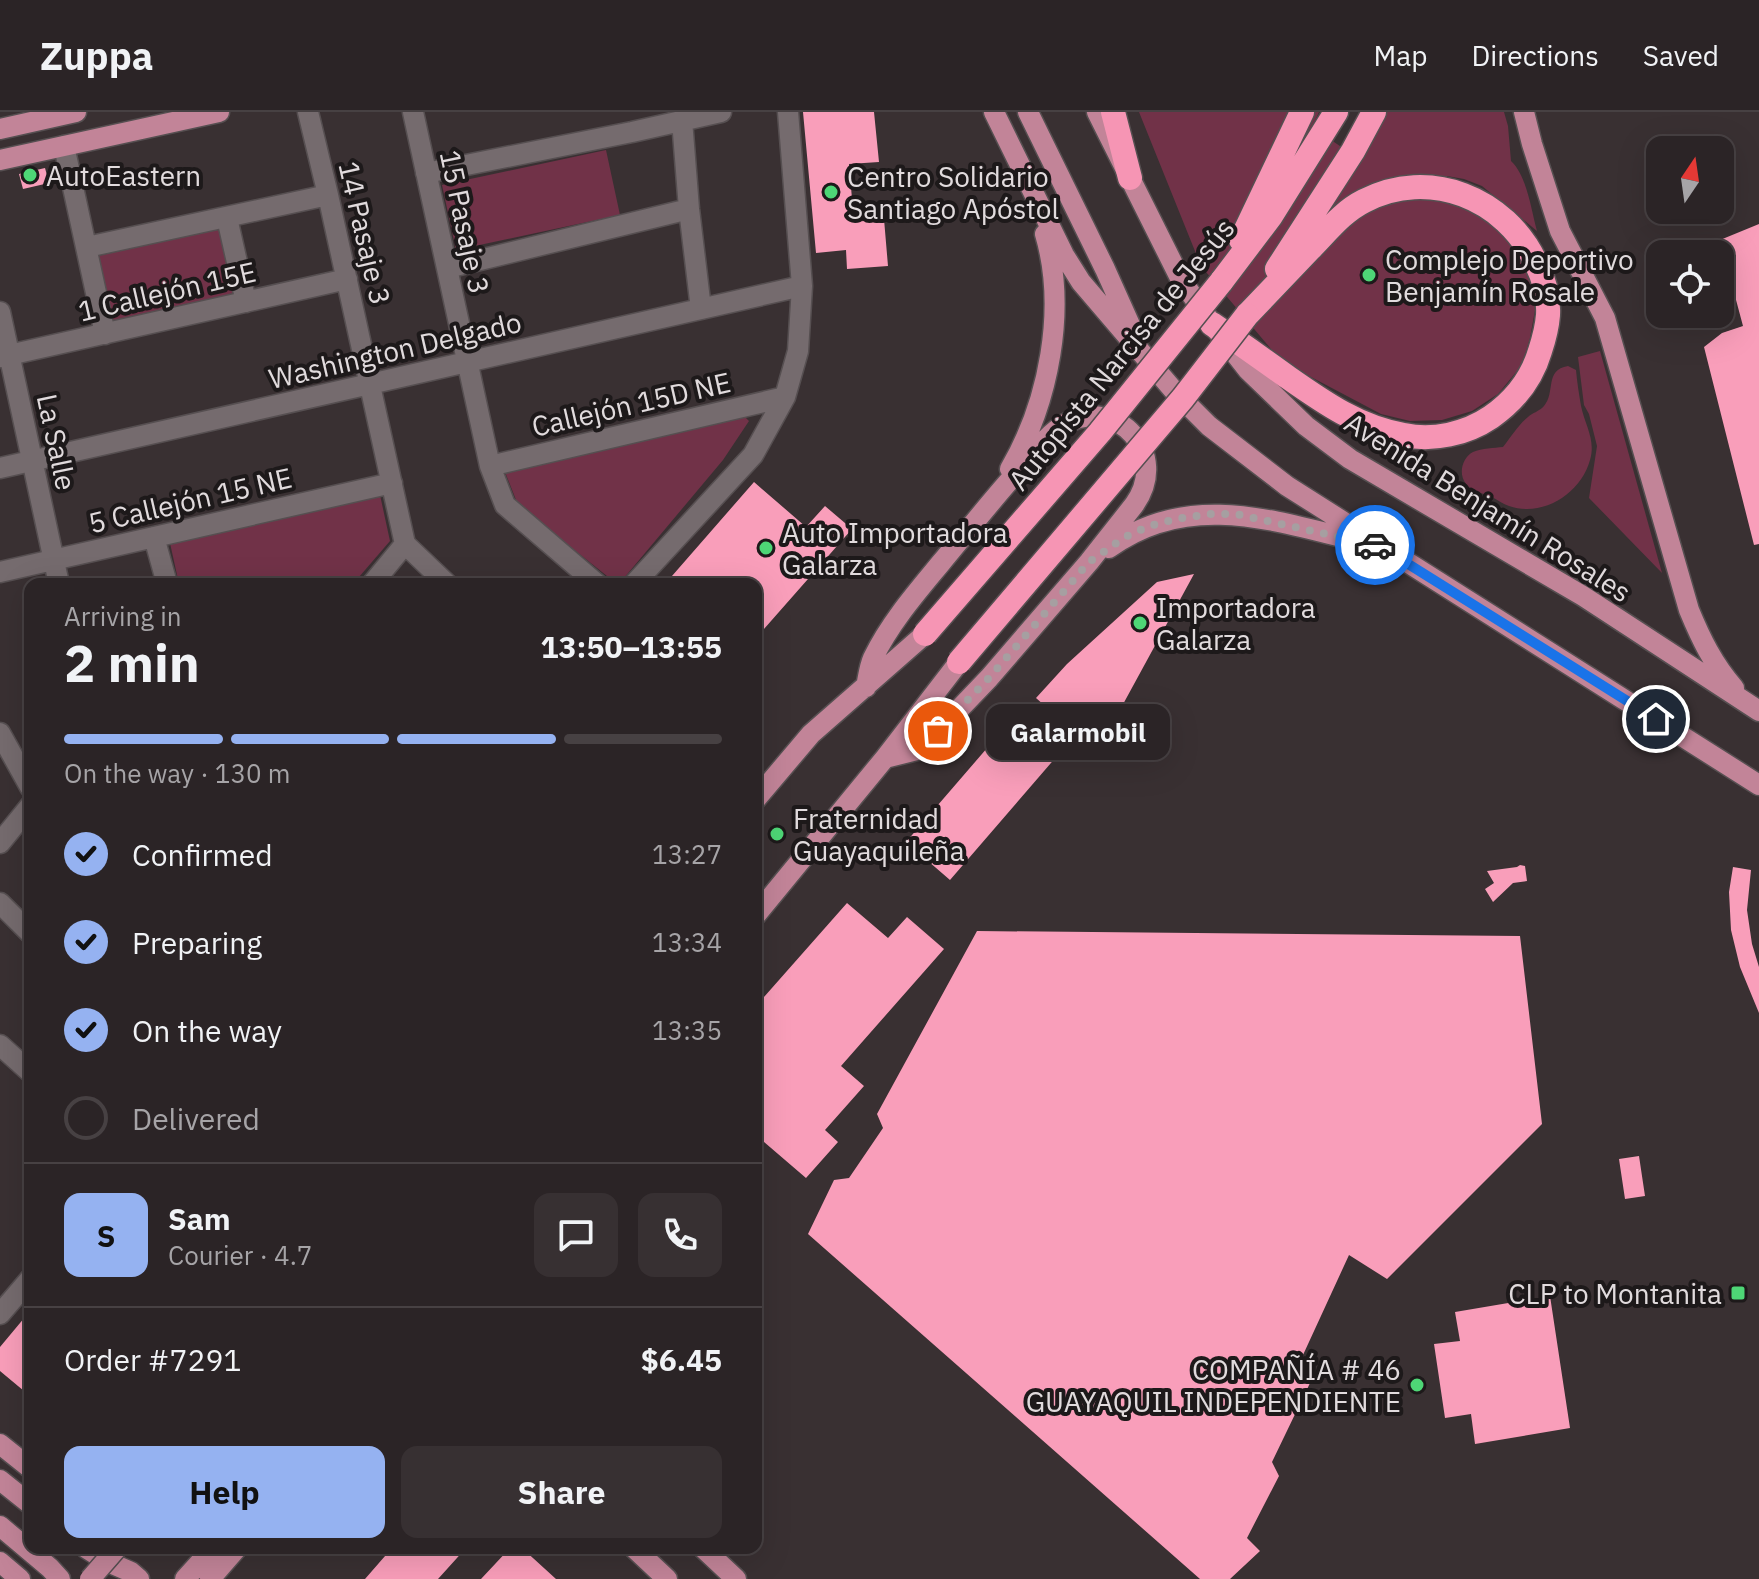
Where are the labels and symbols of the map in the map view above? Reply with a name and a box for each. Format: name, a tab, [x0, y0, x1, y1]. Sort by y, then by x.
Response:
north arrow	[1646, 136, 1734, 224]
street label: 15 Pasaje 3	[432, 147, 498, 297]
place label: AutoEastern	[46, 157, 201, 194]
street label: 14 Pasaje 3	[331, 158, 399, 308]
place label: Centro Solidario Santiago Apóstol	[847, 158, 1059, 227]
marker: AutoEastern	[21, 166, 39, 184]
marker: Centro Solidario Santiago Apóstol	[822, 183, 840, 201]
street label: Autopista Narcisa de Jesús	[1000, 210, 1242, 498]
place label: Complejo Deportivo Benjamín Rosale	[1385, 241, 1634, 310]
street label: 1 Callejón 15E	[74, 253, 260, 329]
marker: Complejo Deportivo Benjamín Rosale	[1360, 266, 1378, 284]
street label: Washington Delgado	[265, 303, 525, 397]
street label: Callejón 15D NE	[528, 363, 734, 445]
street label: La Salle	[29, 391, 85, 493]
street label: Avenida Benjamín Rosales	[1338, 404, 1638, 610]
street label: 5 Callejón 15 NE	[85, 459, 295, 541]
courier	[1335, 505, 1415, 585]
place label: Auto Importadora Galarza	[782, 514, 1008, 583]
marker: Auto Importadora Galarza	[757, 539, 775, 557]
place label: Importadora Galarza	[1156, 589, 1316, 658]
marker: Importadora Galarza	[1131, 614, 1149, 632]
pin	[1622, 685, 1690, 753]
pin	[904, 697, 972, 765]
callout: Galarmobil	[986, 703, 1170, 759]
place label: Fraternidad Guayaquileña	[793, 800, 965, 869]
marker: Fraternidad Guayaquileña	[768, 825, 786, 843]
place label: CLP to Montanita	[1508, 1275, 1722, 1312]
marker: CLP to Montanita	[1729, 1284, 1747, 1302]
place label: COMPAÑÍA # 46 GUAYAQUIL INDEPENDIENTE	[1026, 1351, 1401, 1420]
marker: COMPAÑÍA # 46 GUAYAQUIL INDEPENDIENTE	[1408, 1376, 1426, 1394]

